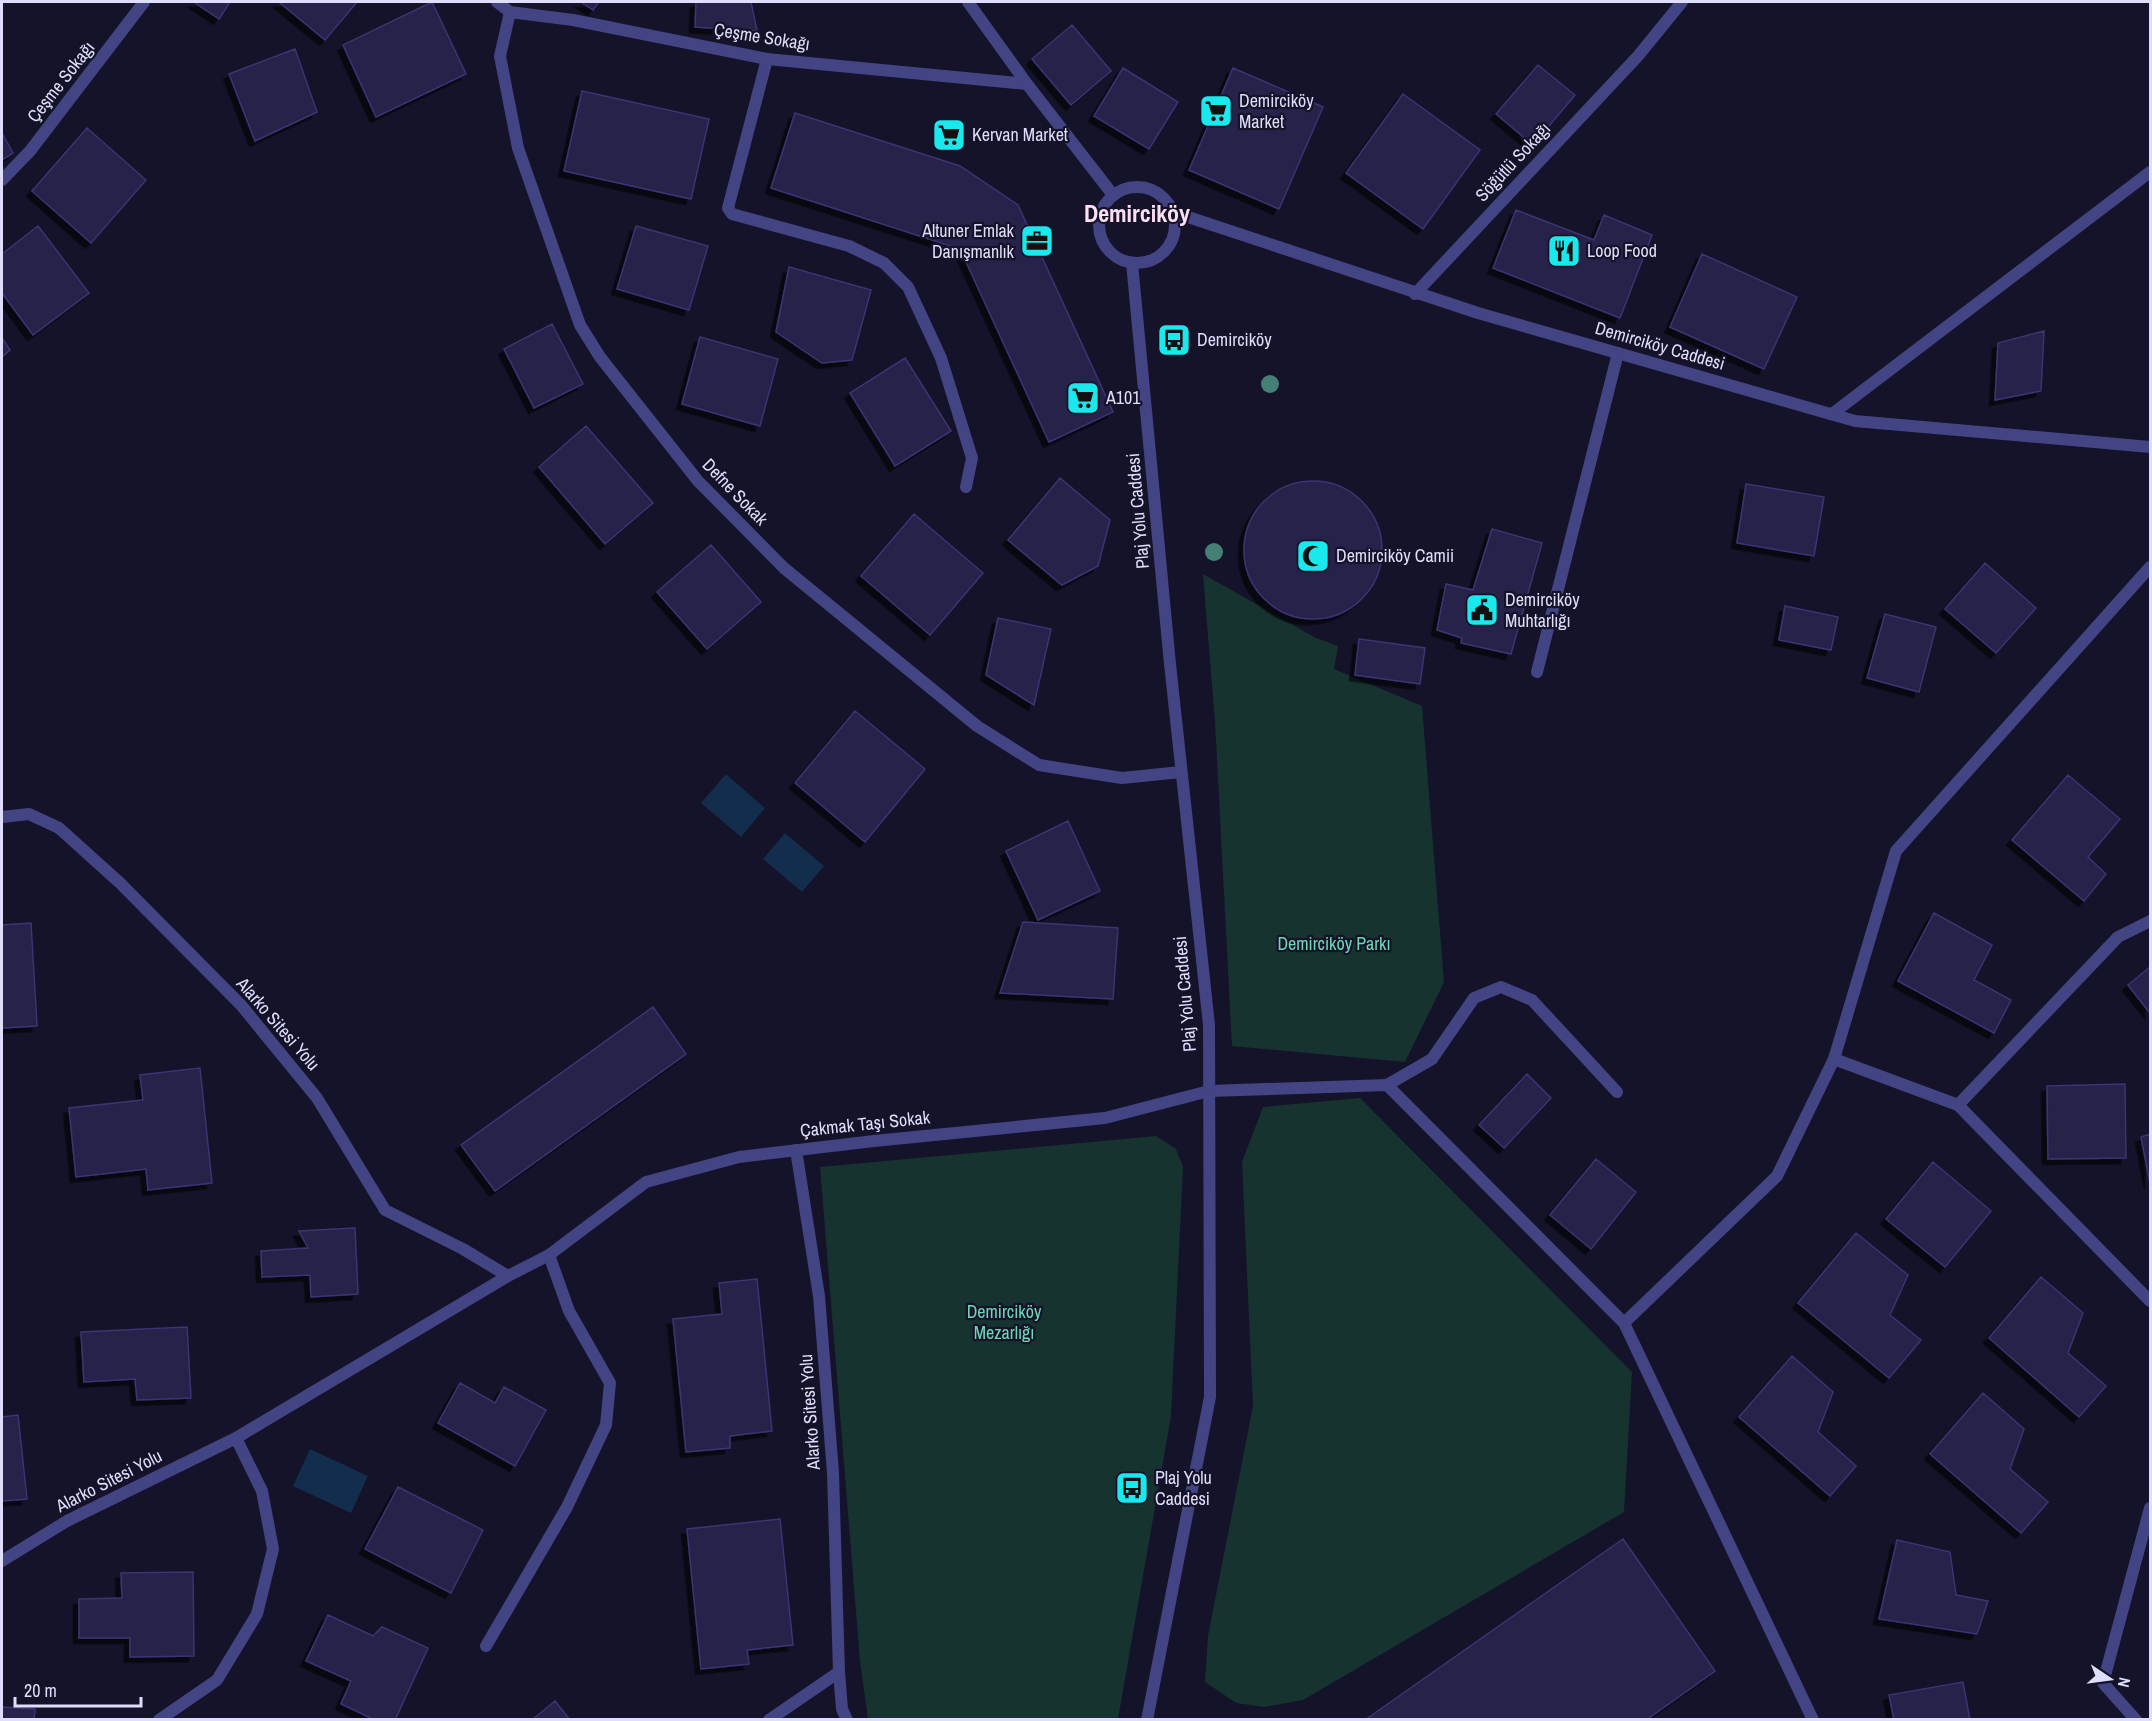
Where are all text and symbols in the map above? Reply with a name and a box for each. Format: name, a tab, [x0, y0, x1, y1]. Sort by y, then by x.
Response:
street label: Çeşme Sokağı	[712, 17, 812, 56]
street label: Çeşme Sokağı	[21, 36, 100, 128]
place label: Demirciköy Market	[1239, 88, 1314, 134]
supermarket icon: Demirciköy Market	[1198, 93, 1234, 129]
supermarket icon: Kervan Market	[931, 117, 967, 153]
street label: Söğütlü Sokağı	[1469, 117, 1556, 207]
place label: Kervan Market	[972, 122, 1068, 147]
district label: Demirciköy	[1084, 197, 1190, 229]
place label: Altuner Emlak Danışmanlık	[921, 218, 1015, 264]
office icon: Altuner Emlak Danışmanlık	[1019, 223, 1055, 259]
restaurant icon: Loop Food	[1546, 233, 1582, 269]
place label: Loop Food	[1587, 238, 1657, 263]
street label: Demirciköy Caddesi	[1592, 315, 1728, 376]
bus stop icon: Demirciköy	[1156, 322, 1192, 358]
place label: Demirciköy	[1197, 327, 1272, 352]
supermarket icon: A101	[1065, 380, 1101, 416]
place label: A101	[1105, 385, 1141, 410]
street label: Plaj Yolu Caddesi	[1120, 452, 1155, 570]
street label: Defne Sokak	[697, 453, 774, 531]
mosque icon: Demirciköy Camii	[1295, 538, 1331, 574]
place label: Demirciköy Camii	[1336, 543, 1454, 568]
place label: Demirciköy Muhtarlığı	[1505, 587, 1580, 633]
public building icon: Demirciköy Muhtarlığı	[1464, 592, 1500, 628]
park label: Demirciköy Parkı	[1277, 931, 1391, 956]
street label: Plaj Yolu Caddesi	[1167, 935, 1202, 1053]
street label: Alarko Sitesi Yolu	[230, 971, 326, 1076]
street label: Çakmak Taşı Sokak	[799, 1104, 932, 1143]
park label: Demirciköy Mezarlığı	[967, 1299, 1042, 1345]
street label: Alarko Sitesi Yolu	[793, 1353, 826, 1472]
street label: Alarko Sitesi Yolu	[51, 1443, 166, 1518]
place label: Plaj Yolu Caddesi	[1155, 1465, 1212, 1511]
bus stop icon: Plaj Yolu Caddesi	[1114, 1470, 1150, 1506]
north arrow	[2080, 1649, 2140, 1709]
scale bar	[15, 1670, 141, 1708]
text: N	[2113, 1675, 2136, 1689]
text: 20 m	[24, 1678, 57, 1703]

